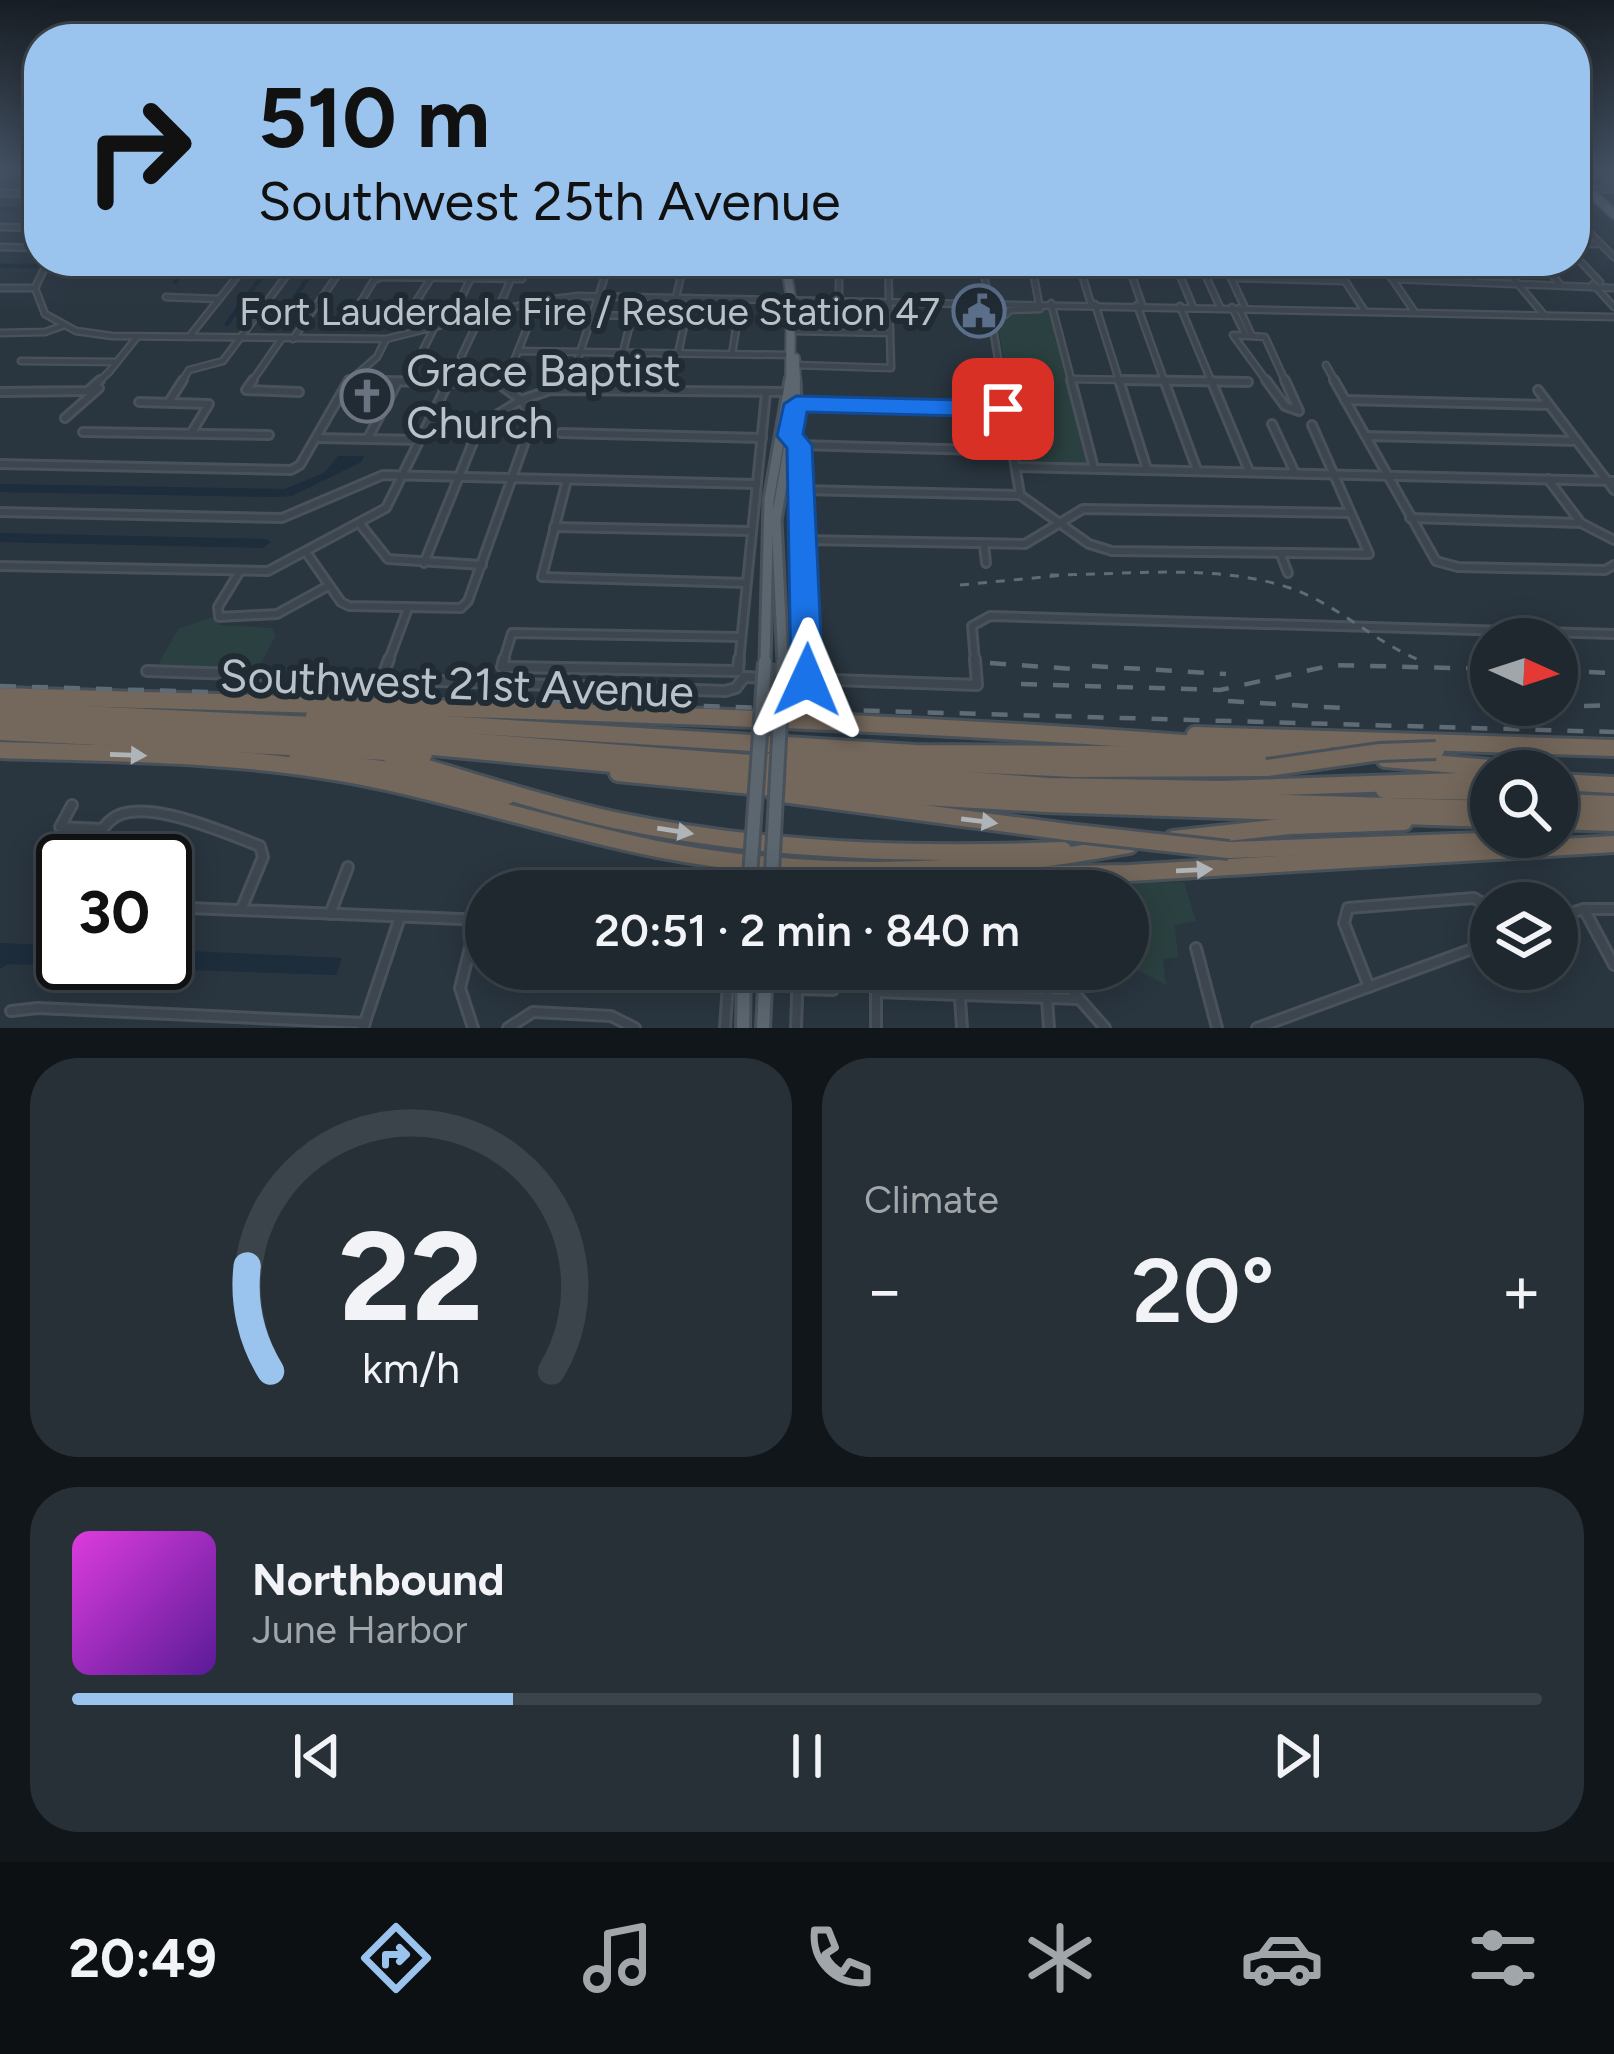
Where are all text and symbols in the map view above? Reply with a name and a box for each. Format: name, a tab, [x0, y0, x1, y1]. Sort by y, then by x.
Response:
text: 510 m	[258, 67, 490, 168]
icon: right	[60, 72, 216, 228]
text: Southwest 25th Avenue	[258, 169, 841, 234]
public building icon: Fort Lauderdale Fire / Rescue Station 47	[951, 283, 1007, 339]
place label: Fort Lauderdale Fire / Rescue Station 47	[239, 288, 940, 335]
place label: Grace Baptist Church	[406, 343, 681, 449]
pin	[952, 358, 1054, 460]
church icon: Grace Baptist Church	[339, 368, 395, 424]
icon: arrive	[970, 376, 1036, 442]
position arrow	[744, 617, 870, 743]
north arrow	[1470, 618, 1578, 726]
map controls	[1470, 618, 1578, 990]
street label: Southwest 21st Avenue	[219, 648, 695, 718]
one-way arrow	[110, 746, 148, 765]
button: search	[1470, 750, 1578, 858]
one-way arrow	[960, 812, 998, 831]
one-way arrow	[656, 822, 694, 841]
speed limit sign: 30	[36, 834, 192, 990]
one-way arrow	[1176, 860, 1214, 879]
button: layers	[1470, 882, 1578, 990]
text: 20:51 · 2 min · 840 m	[594, 903, 1020, 957]
text: Climate	[864, 1176, 999, 1223]
text: 22	[339, 1201, 483, 1351]
text: 20°	[1131, 1236, 1275, 1345]
text: −	[864, 1250, 905, 1330]
text: +	[1501, 1250, 1542, 1330]
text: km/h	[362, 1341, 460, 1393]
text: Northbound	[252, 1552, 505, 1606]
text: June Harbor	[252, 1606, 468, 1653]
icon: previous	[284, 1723, 350, 1789]
icon: pause	[774, 1723, 840, 1789]
icon: next	[1264, 1723, 1330, 1789]
icon: directions	[354, 1916, 438, 2000]
icon: music	[576, 1916, 660, 2000]
icon: phone	[797, 1916, 881, 2000]
icon: climate	[1018, 1916, 1102, 2000]
icon: car	[1240, 1916, 1324, 2000]
icon: filters	[1461, 1916, 1545, 2000]
text: 20:49	[69, 1926, 217, 1991]

